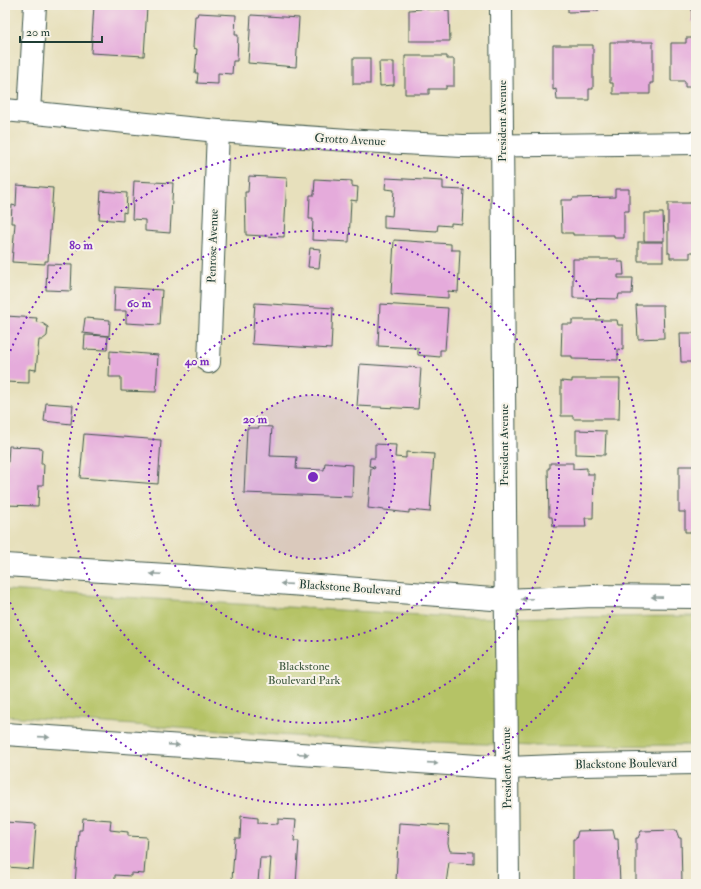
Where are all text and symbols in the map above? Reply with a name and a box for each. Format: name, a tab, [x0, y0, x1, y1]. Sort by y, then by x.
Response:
scale bar	[20, 18, 102, 44]
text: 20 m	[26, 25, 51, 40]
street label: President Avenue	[495, 80, 510, 162]
street label: Grotto Avenue	[314, 131, 386, 149]
street label: Penrose Avenue	[204, 209, 222, 283]
text: 80 m	[69, 238, 93, 253]
text: 60 m	[127, 296, 152, 311]
text: 40 m	[184, 354, 210, 369]
street label: President Avenue	[497, 404, 512, 486]
text: 20 m	[243, 412, 268, 427]
centre of rings	[306, 470, 320, 484]
one-way arrow	[150, 571, 162, 578]
street label: Blackstone Boulevard	[299, 577, 402, 599]
one-way arrow	[280, 580, 292, 587]
one-way arrow	[650, 594, 663, 600]
one-way arrow	[521, 596, 533, 603]
park label: Blackstone Boulevard Park	[268, 659, 341, 688]
street label: President Avenue	[499, 727, 515, 809]
one-way arrow	[38, 733, 50, 740]
one-way arrow	[168, 742, 180, 749]
one-way arrow	[297, 751, 309, 758]
street label: Blackstone Boulevard	[575, 756, 677, 772]
one-way arrow	[427, 759, 439, 766]

